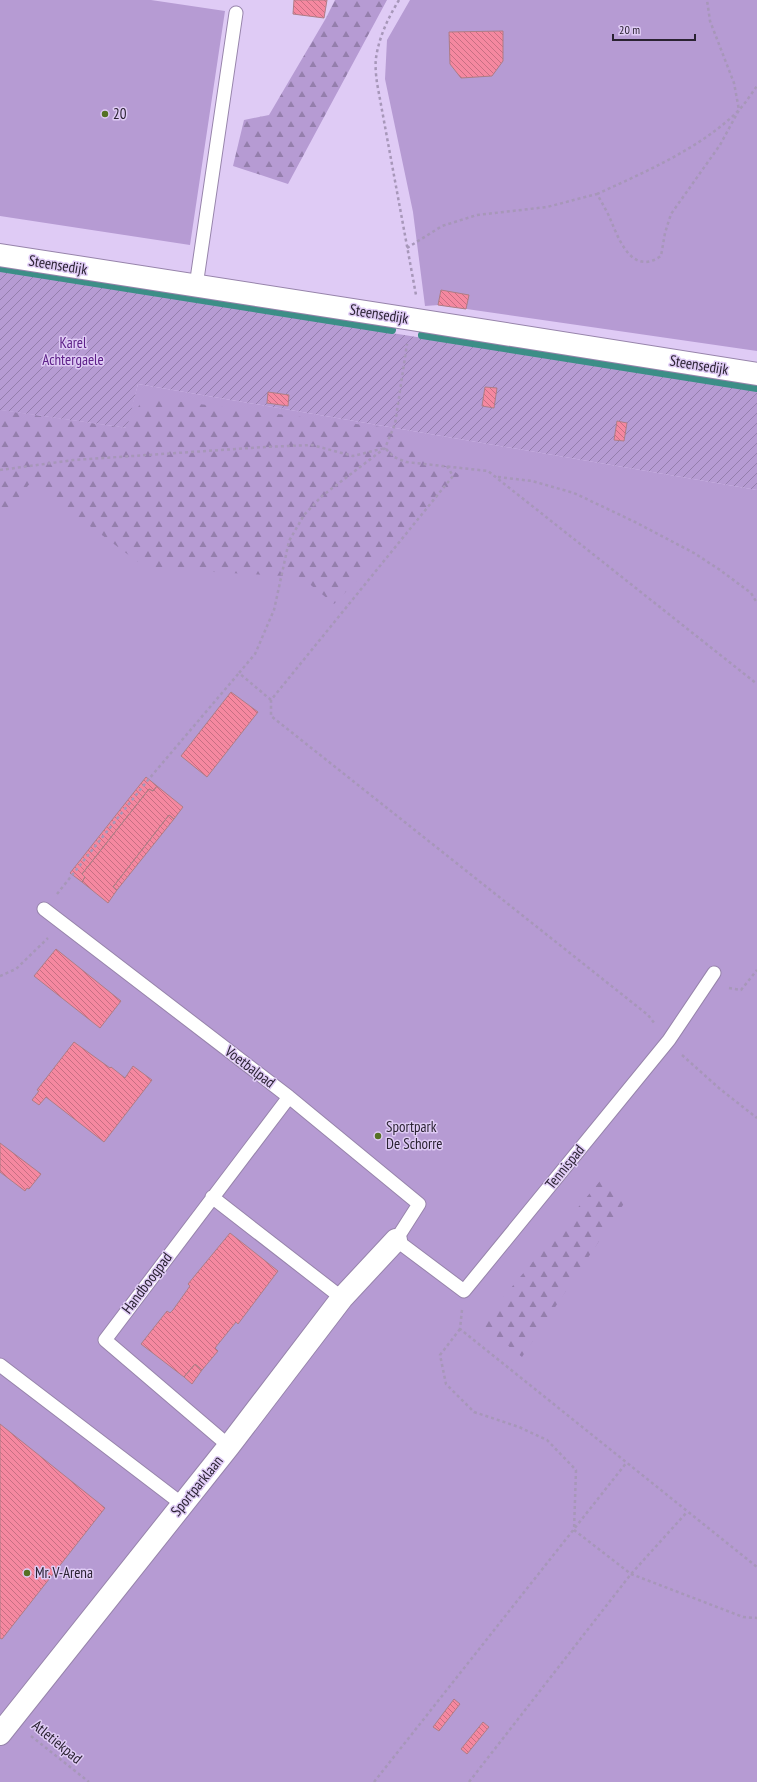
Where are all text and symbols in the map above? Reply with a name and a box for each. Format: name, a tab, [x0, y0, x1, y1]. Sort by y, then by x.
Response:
scale bar	[613, 16, 695, 42]
text: 20 m	[619, 22, 640, 37]
place label: 20	[113, 104, 127, 123]
marker: 20	[100, 109, 110, 119]
street label: Steensedijk	[27, 250, 89, 279]
street label: Steensedijk	[348, 299, 410, 328]
park label: Karel Achtergaele	[42, 333, 104, 369]
street label: Steensedijk	[668, 350, 730, 379]
street label: Voetbalpad	[221, 1041, 279, 1092]
place label: Sportpark De Schorre	[386, 1117, 443, 1153]
marker: Sportpark De Schorre	[373, 1131, 383, 1141]
street label: Tennispad	[541, 1141, 588, 1193]
street label: Handboogpad	[117, 1248, 176, 1317]
street label: Sportparklaan	[166, 1452, 227, 1520]
place label: Mr. V-Arena	[35, 1563, 93, 1582]
marker: Mr. V-Arena	[22, 1568, 32, 1578]
street label: Atletiekpad	[28, 1716, 86, 1768]

